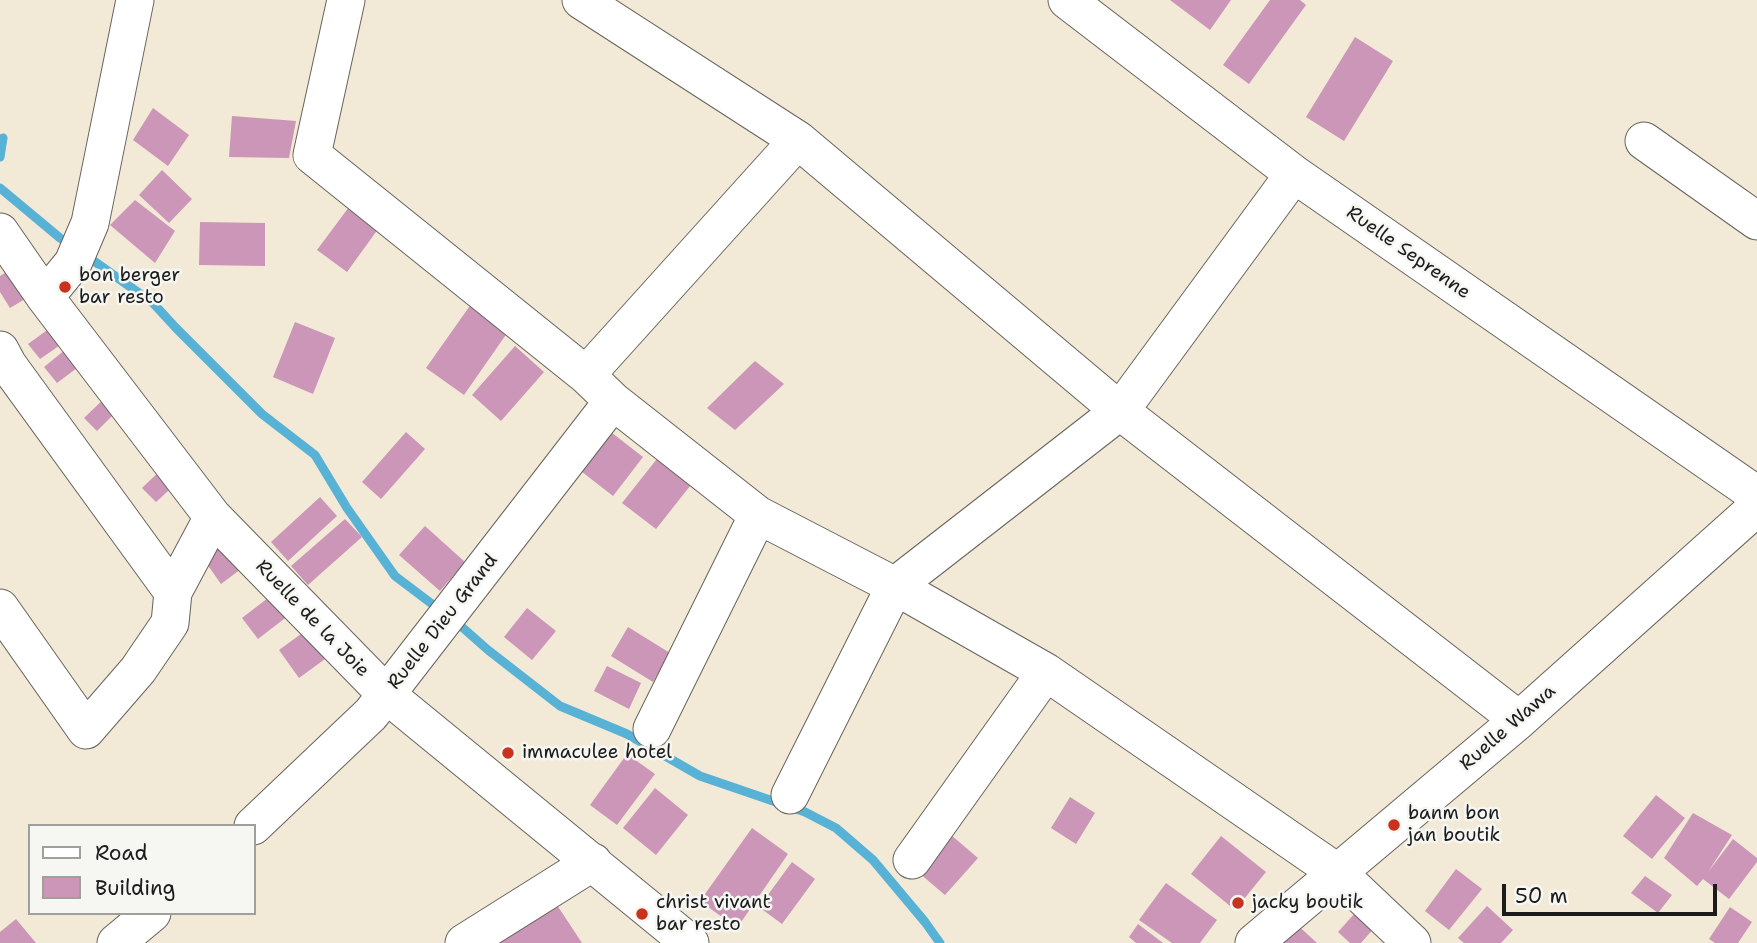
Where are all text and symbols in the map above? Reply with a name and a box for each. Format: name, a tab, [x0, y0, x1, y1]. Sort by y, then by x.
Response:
street label: Ruelle Seprenne	[1342, 202, 1474, 304]
place label: bon berger bar resto	[79, 265, 180, 309]
marker: bon berger bar resto	[57, 279, 73, 295]
street label: Ruelle Dieu Grand	[383, 550, 503, 694]
street label: Ruelle de la Joie	[250, 556, 374, 682]
street label: Ruelle Wawa	[1455, 680, 1561, 776]
place label: immaculee hotel	[522, 742, 672, 764]
marker: immaculee hotel	[500, 745, 516, 761]
place label: banm bon jan boutik	[1408, 803, 1500, 847]
marker: banm bon jan boutik	[1386, 817, 1402, 833]
legend	[28, 824, 256, 915]
text: Road	[95, 839, 148, 867]
scale bar	[1505, 870, 1720, 914]
text: Building	[95, 874, 175, 902]
text: 50 m	[1515, 882, 1568, 910]
place label: christ vivant bar resto	[656, 892, 771, 936]
place label: jacky boutik	[1252, 892, 1363, 914]
marker: jacky boutik	[1230, 895, 1246, 911]
marker: christ vivant bar resto	[634, 906, 650, 922]

